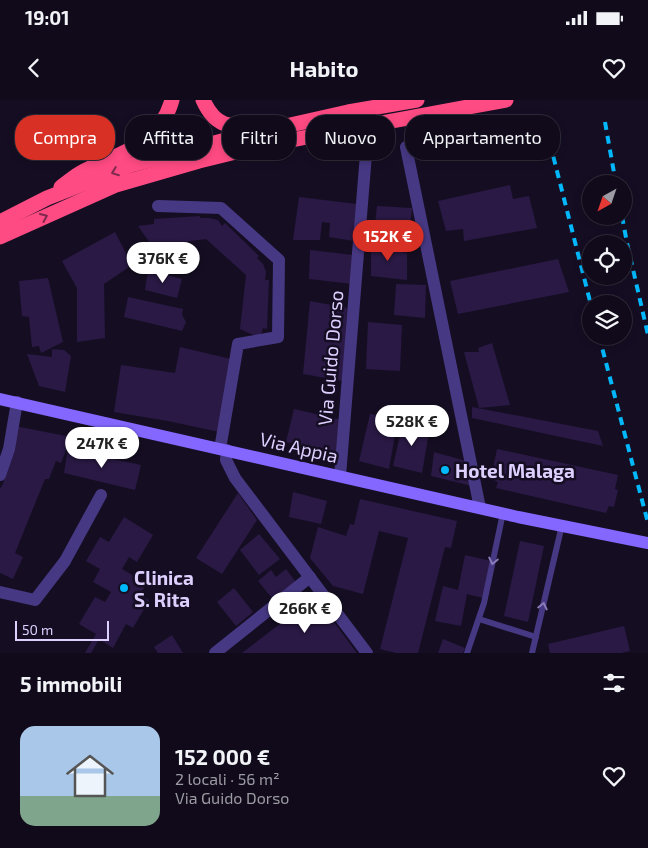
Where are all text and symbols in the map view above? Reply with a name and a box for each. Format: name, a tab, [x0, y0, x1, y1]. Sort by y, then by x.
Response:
text: 19:01	[25, 6, 70, 29]
icon: back	[20, 54, 48, 82]
icon: heart	[600, 54, 628, 82]
text: Habito	[290, 55, 358, 81]
chip: Compra	[15, 115, 115, 160]
chip: Affitta	[125, 115, 212, 160]
chip: Filtri	[222, 115, 296, 160]
chip: Nuovo	[306, 115, 395, 160]
chip: Appartamento	[405, 115, 560, 160]
one-way arrow	[111, 166, 120, 176]
north arrow	[582, 175, 632, 225]
map controls	[582, 175, 632, 345]
one-way arrow	[39, 212, 48, 223]
pin: 152K €	[347, 220, 429, 262]
text: 152K €	[364, 226, 412, 245]
button: locate	[582, 235, 632, 285]
pin: 376K €	[122, 242, 204, 284]
text: 376K €	[138, 248, 188, 267]
street label: Via Guido Dorso	[313, 289, 347, 427]
button: layers	[582, 295, 632, 345]
pin: 528K €	[371, 404, 453, 447]
text: 528K €	[386, 411, 438, 430]
pin: 247K €	[61, 426, 143, 469]
street label: Via Appia	[258, 427, 340, 467]
text: 247K €	[76, 433, 128, 452]
place label: Hotel Malaga	[455, 459, 575, 482]
marker: Hotel Malaga	[439, 464, 451, 476]
one-way arrow	[488, 556, 498, 565]
place label: Clinica S. Rita	[134, 566, 194, 611]
marker: Clinica S. Rita	[118, 582, 130, 594]
pin: 266K €	[264, 592, 346, 634]
text: 266K €	[279, 598, 331, 617]
one-way arrow	[537, 601, 548, 610]
scale bar	[15, 618, 109, 641]
text: 50 m	[22, 621, 53, 638]
icon: filters	[600, 669, 628, 697]
text: 5 immobili	[20, 671, 122, 696]
text: 152 000 €	[175, 744, 270, 769]
icon: home	[60, 746, 120, 806]
icon: heart	[600, 762, 628, 790]
text: 2 locali · 56 m²	[175, 769, 280, 788]
text: Via Guido Dorso	[175, 788, 289, 807]

